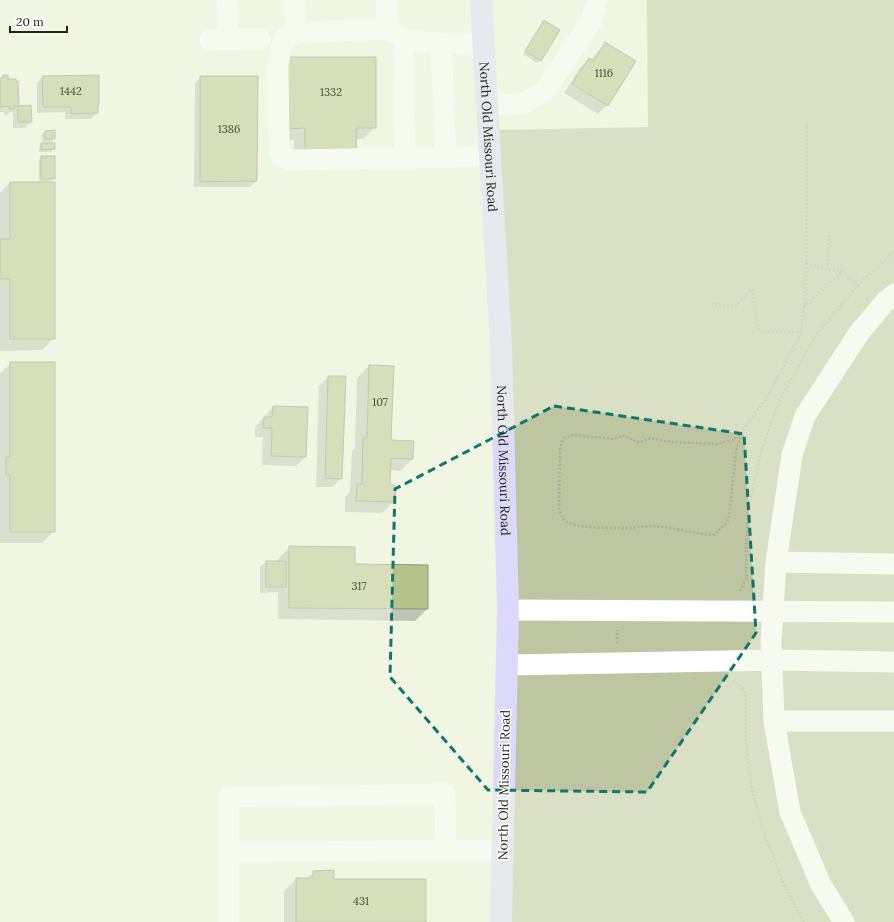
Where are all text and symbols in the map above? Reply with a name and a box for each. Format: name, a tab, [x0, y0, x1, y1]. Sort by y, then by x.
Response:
scale bar	[10, 8, 67, 34]
text: 20 m	[16, 14, 44, 29]
street label: North Old Missouri Road	[476, 61, 502, 213]
house number: 1116	[595, 66, 613, 80]
house number: 1442	[60, 84, 82, 98]
house number: 1332	[320, 85, 342, 99]
house number: 1386	[218, 122, 240, 136]
street label: North Old Missouri Road	[494, 385, 515, 536]
house number: 107	[372, 395, 388, 409]
house number: 317	[351, 579, 367, 593]
street label: North Old Missouri Road	[494, 710, 514, 860]
house number: 431	[353, 894, 369, 908]

